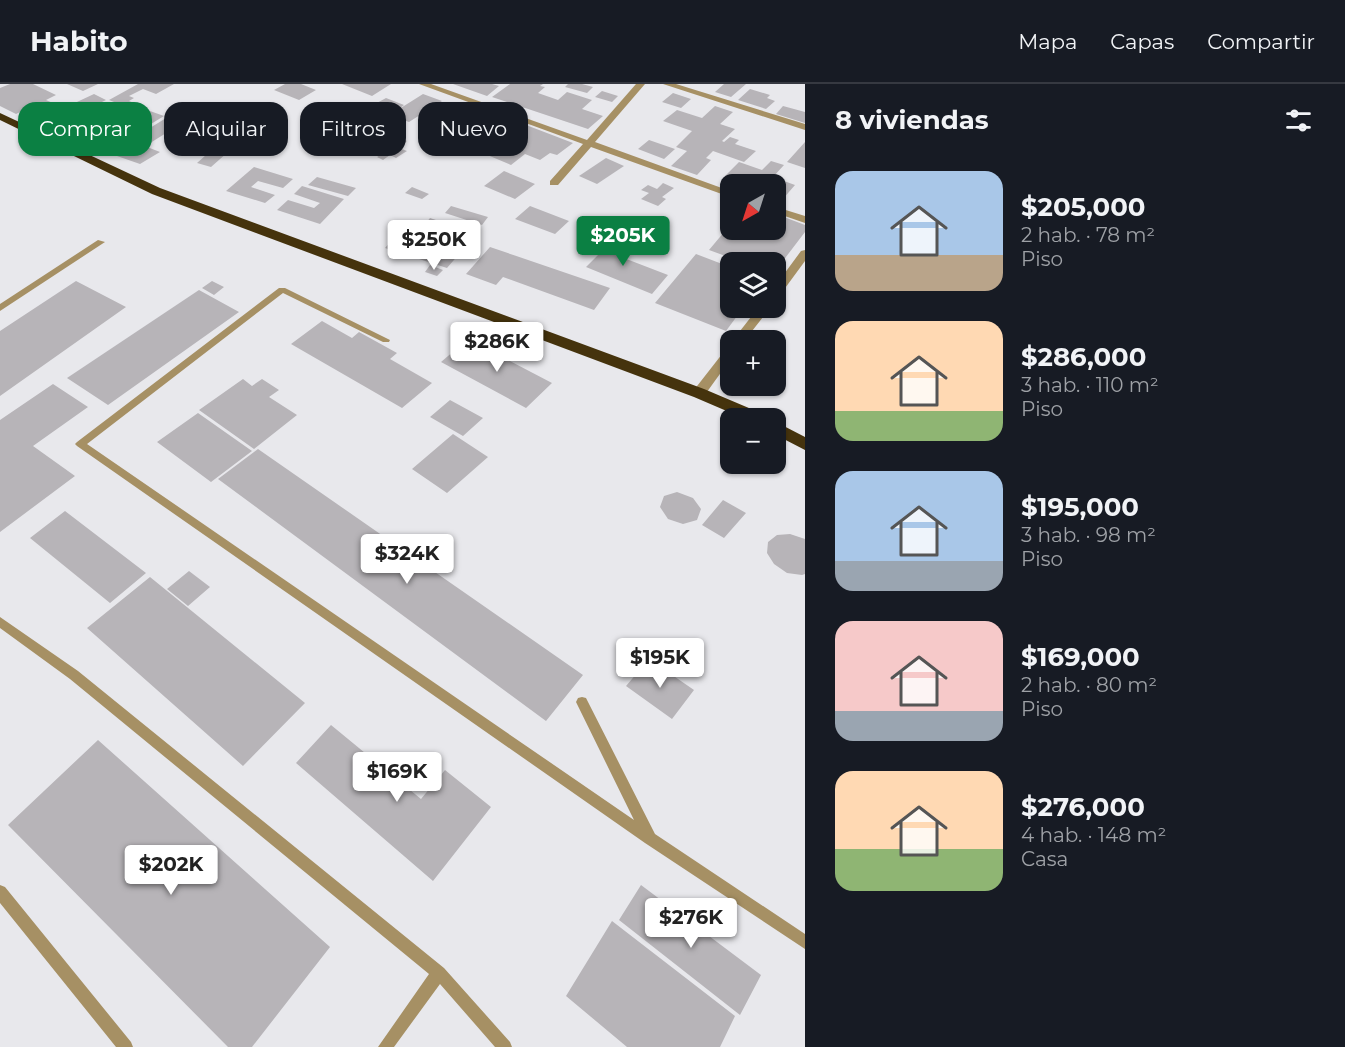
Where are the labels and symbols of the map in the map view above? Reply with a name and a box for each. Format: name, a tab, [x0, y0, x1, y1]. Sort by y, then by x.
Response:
north arrow	[720, 174, 786, 240]
pin: $205K	[581, 216, 665, 267]
pin: $250K	[392, 220, 476, 271]
pin: $286K	[455, 322, 539, 373]
pin: $324K	[365, 534, 449, 585]
pin: $195K	[618, 638, 702, 689]
pin: $169K	[355, 752, 439, 803]
pin: $202K	[129, 845, 213, 896]
pin: $276K	[649, 898, 733, 949]

